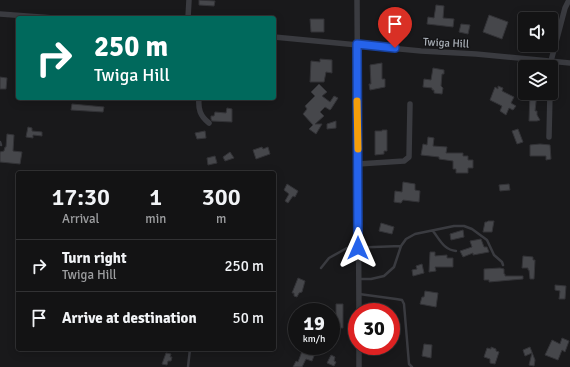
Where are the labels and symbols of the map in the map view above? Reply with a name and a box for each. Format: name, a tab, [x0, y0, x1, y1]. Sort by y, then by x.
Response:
pin	[378, 7.0, 412, 48]
street label: Twiga Hill	[423, 35, 469, 51]
position arrow	[337, 227, 379, 269]
speed limit sign: 30	[348, 303, 400, 355]

